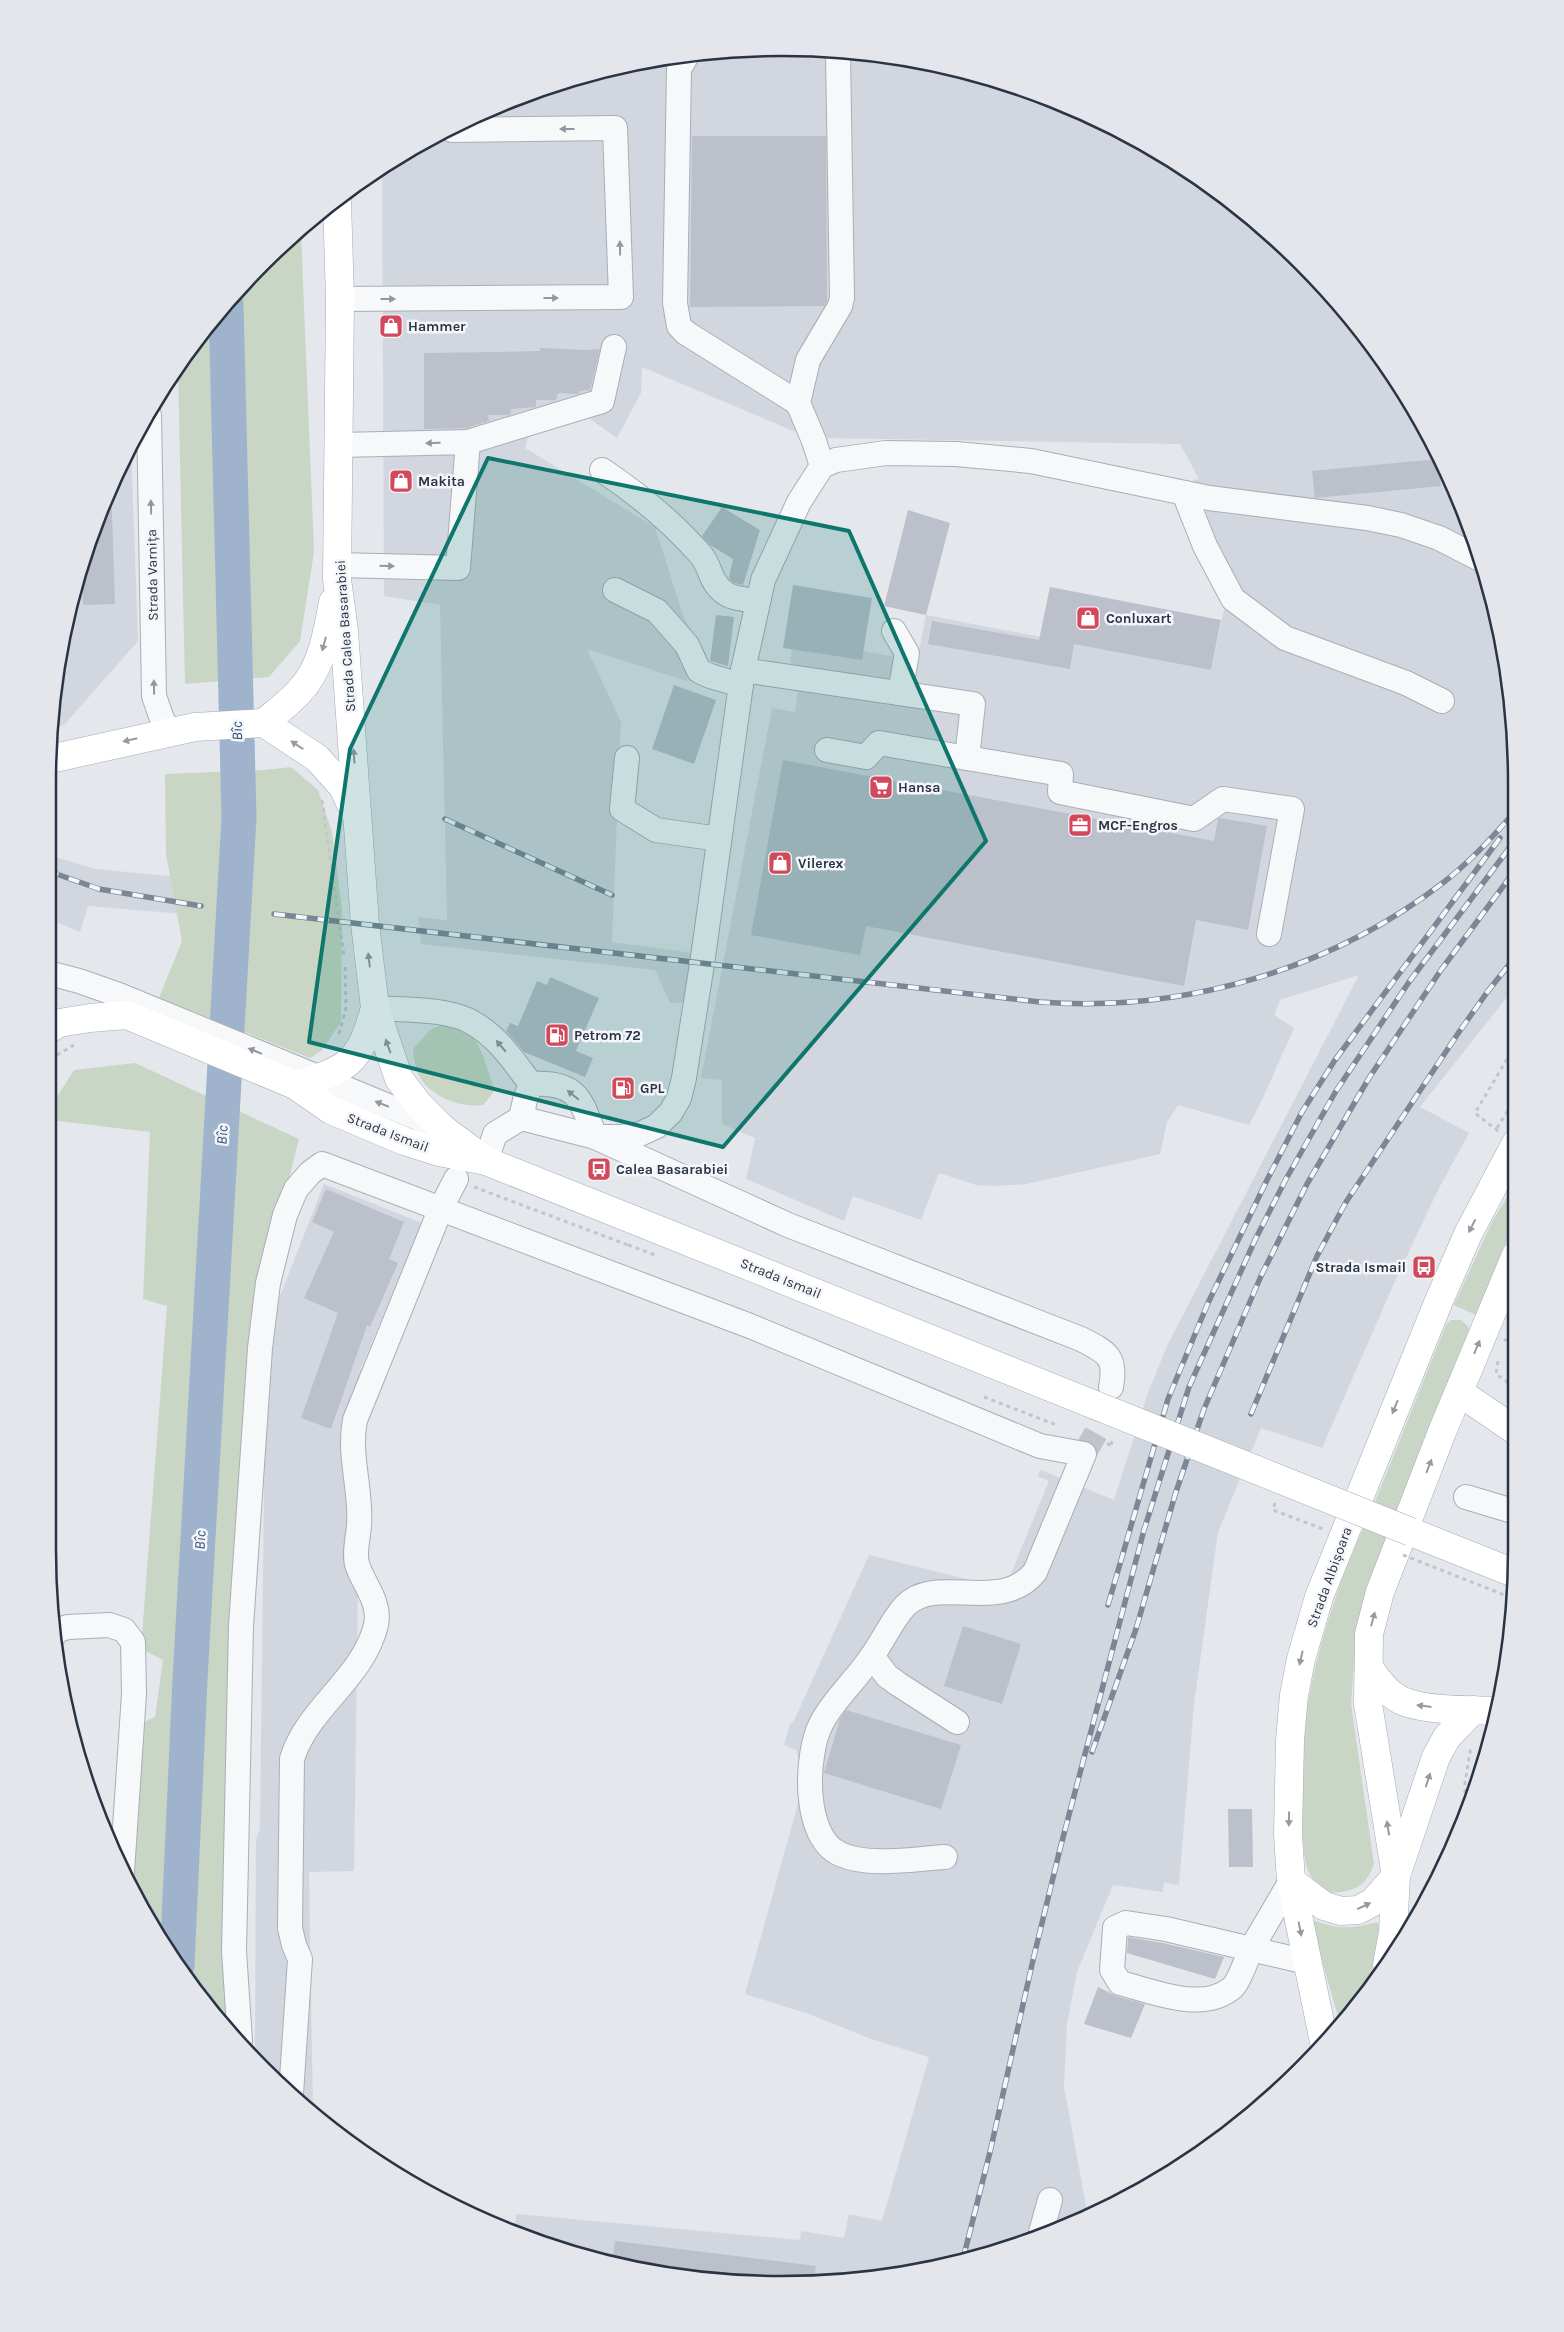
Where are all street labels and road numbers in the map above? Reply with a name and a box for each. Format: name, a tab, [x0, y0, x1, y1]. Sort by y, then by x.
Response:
street label: Strada Varnița	[143, 529, 162, 621]
street label: Strada Calea Basarabiei	[332, 559, 359, 713]
street label: Strada Ismail	[345, 1109, 431, 1156]
street label: Strada Ismail	[738, 1254, 824, 1302]
street label: Strada Albișoara	[1303, 1525, 1356, 1630]

